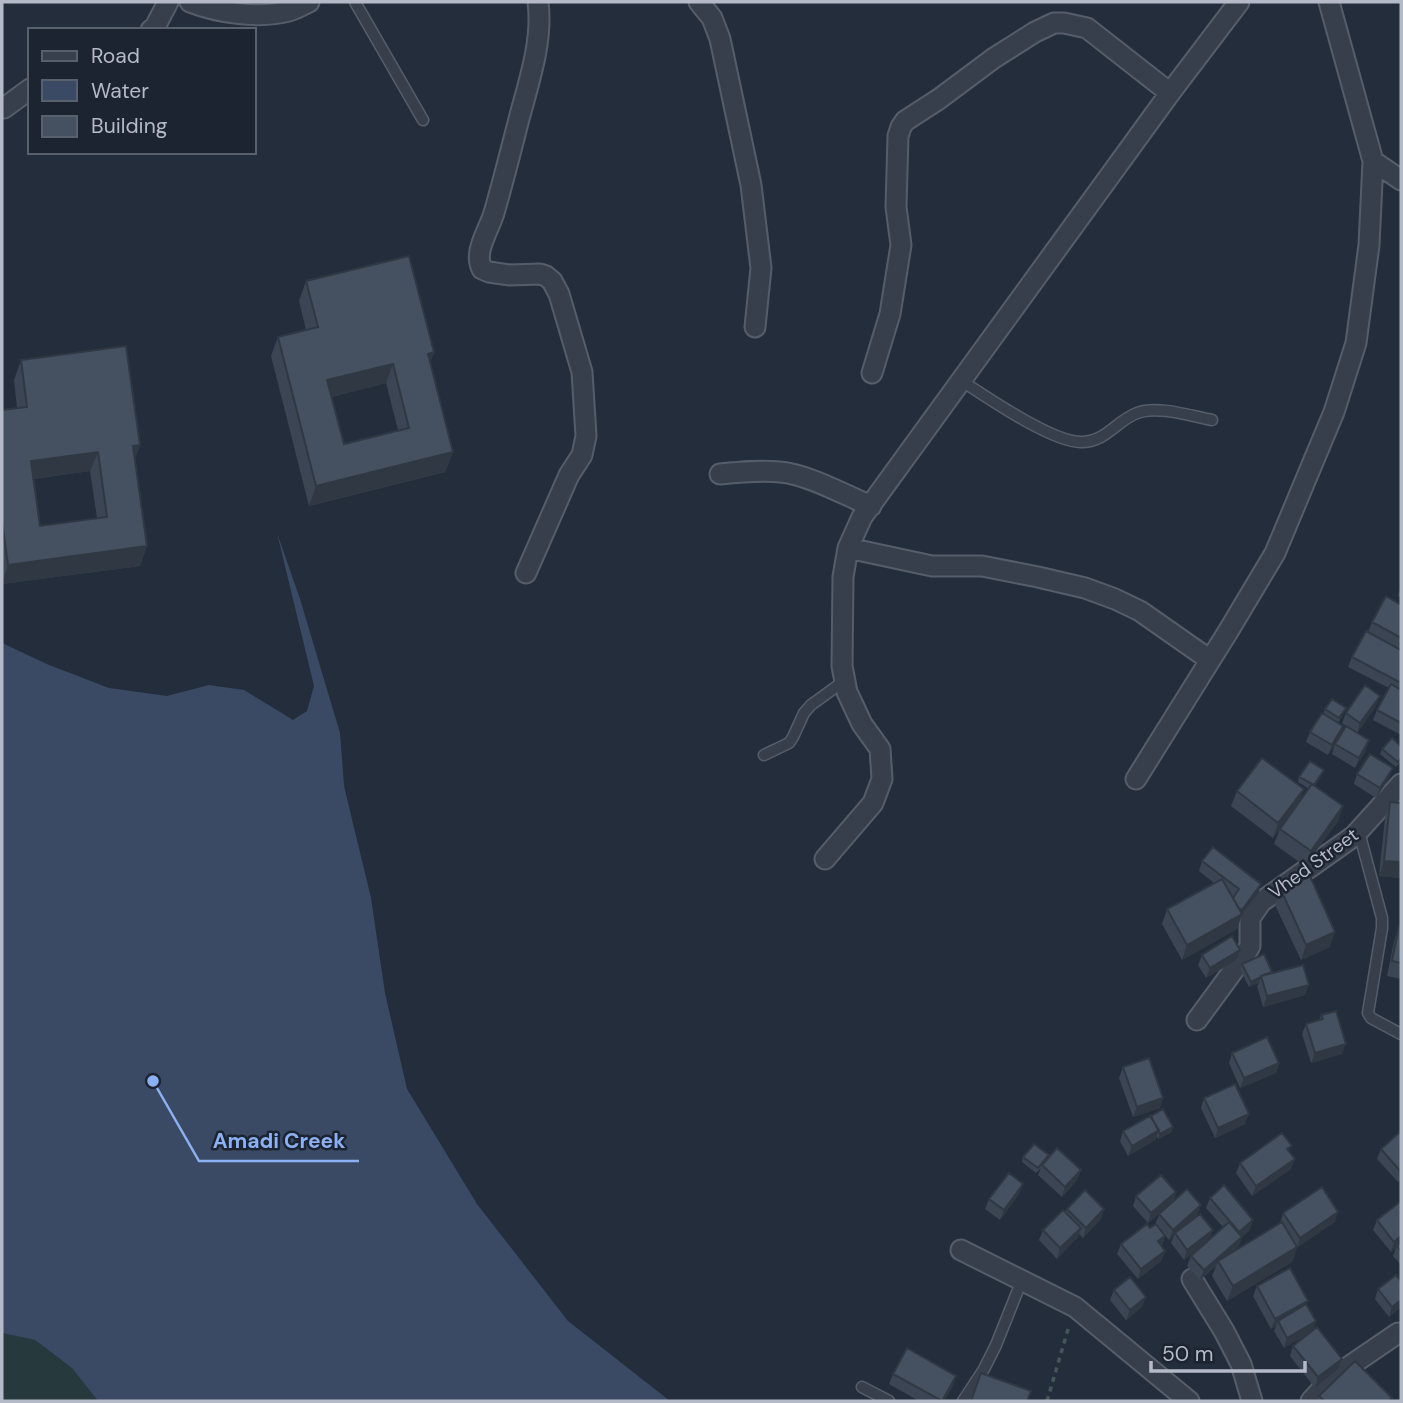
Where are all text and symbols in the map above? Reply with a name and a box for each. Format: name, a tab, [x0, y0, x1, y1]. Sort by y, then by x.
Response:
legend	[28, 28, 256, 154]
text: Road	[91, 42, 140, 70]
text: Water	[91, 77, 149, 105]
text: Building	[91, 112, 168, 140]
street label: Vhed Street	[1263, 822, 1363, 904]
callout: Amadi Creek	[199, 1119, 359, 1161]
text: Amadi Creek	[213, 1127, 345, 1155]
scale bar	[1151, 1330, 1305, 1374]
text: 50 m	[1162, 1340, 1213, 1368]

